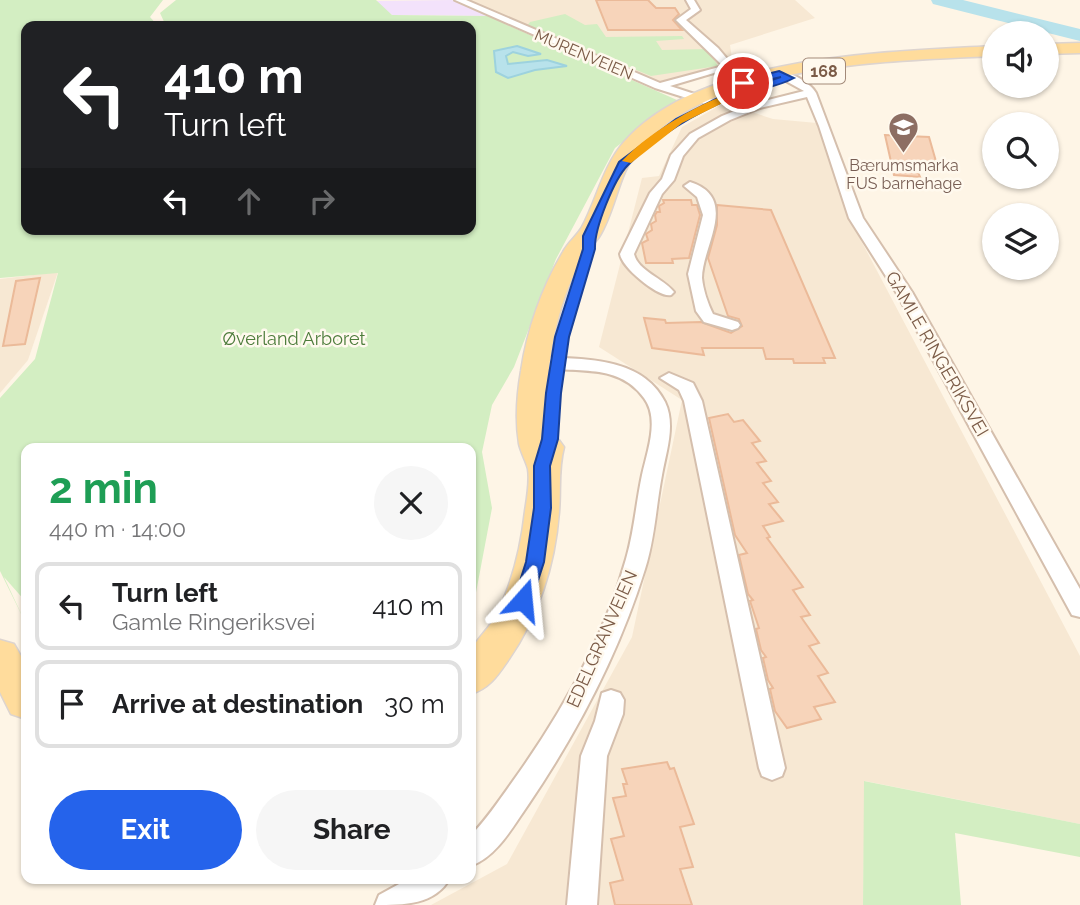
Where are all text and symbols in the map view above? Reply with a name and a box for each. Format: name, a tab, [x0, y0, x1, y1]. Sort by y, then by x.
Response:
map controls	[982, 21, 1059, 280]
button: sound	[982, 21, 1059, 98]
street label: MURENVEIEN	[532, 25, 636, 84]
text: 410 m	[164, 47, 304, 104]
icon: left	[49, 49, 140, 140]
pin	[713, 53, 773, 113]
road number: 168	[803, 58, 845, 83]
icon: arrive	[724, 64, 762, 102]
text: Turn left	[164, 106, 286, 143]
school or university icon: Bærumsmarka FUS barnehage	[887, 111, 921, 155]
button: search	[982, 112, 1059, 189]
place label: Bærumsmarka FUS barnehage	[846, 156, 962, 193]
icon: left	[157, 182, 195, 220]
icon: ahead	[230, 182, 268, 220]
icon: right	[303, 182, 341, 220]
button: layers	[982, 203, 1059, 280]
street label: GAMLE RINGERIKSVEI	[882, 268, 993, 440]
park label: Øverland Arboret	[223, 328, 365, 349]
text: 2 min	[49, 464, 158, 513]
button: close	[374, 466, 448, 540]
text: 440 m · 14:00	[49, 515, 186, 542]
position arrow	[486, 563, 560, 637]
street label: EDELGRANVEIEN	[562, 567, 641, 711]
text: Turn left	[112, 578, 218, 608]
icon: left	[53, 587, 91, 625]
text: 410 m	[372, 591, 444, 621]
text: Gamle Ringeriksvei	[112, 608, 315, 635]
icon: arrive	[53, 685, 91, 723]
text: Arrive at destination	[112, 689, 363, 719]
text: 30 m	[384, 689, 445, 719]
button: Exit	[49, 790, 242, 870]
button: Share	[256, 790, 448, 870]

